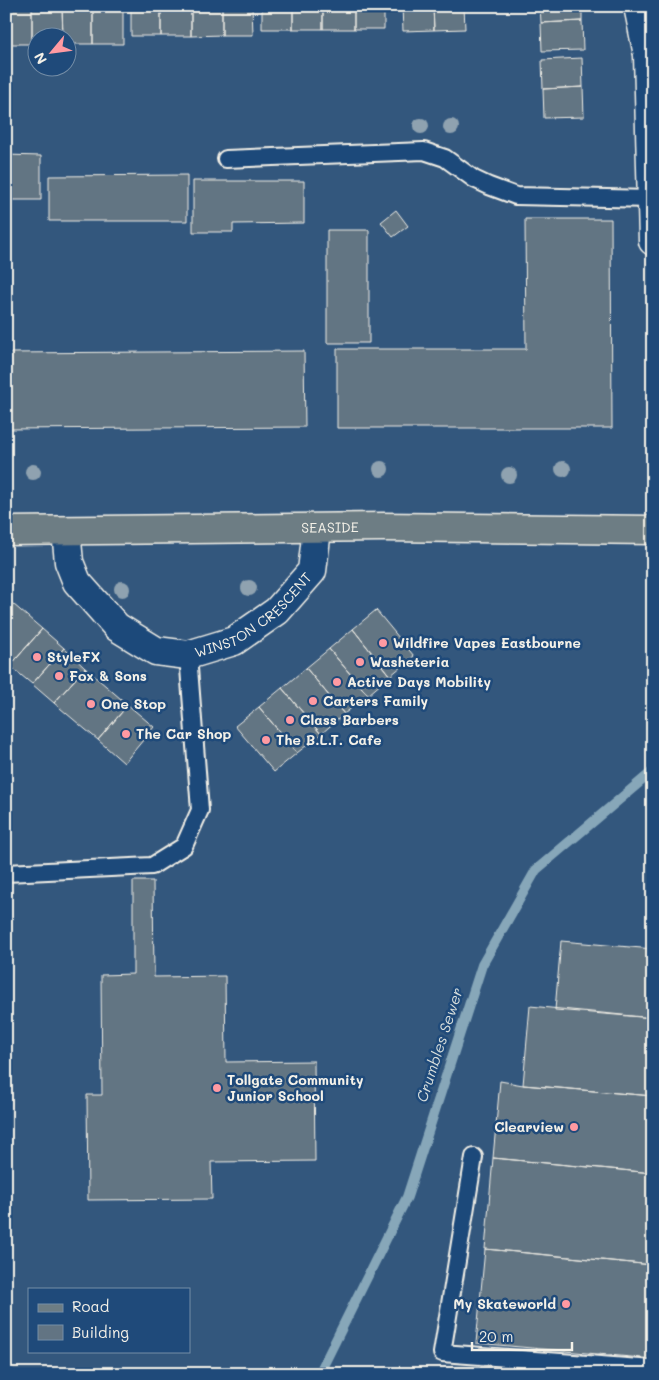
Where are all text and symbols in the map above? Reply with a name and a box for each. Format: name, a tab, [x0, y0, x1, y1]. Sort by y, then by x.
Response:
north arrow	[28, 28, 78, 78]
text: N	[29, 49, 51, 68]
street label: SEASIDE	[301, 517, 359, 537]
street label: WINSTON CRESCENT	[192, 568, 316, 661]
place label: Wildfire Vapes Eastbourne	[393, 633, 581, 652]
marker: Wildfire Vapes Eastbourne	[377, 637, 389, 649]
place label: StyleFX	[47, 647, 100, 666]
marker: StyleFX	[31, 651, 43, 663]
place label: Washeteria	[370, 652, 450, 671]
marker: Washeteria	[354, 656, 366, 668]
place label: Fox & Sons	[69, 666, 147, 685]
marker: Fox & Sons	[53, 670, 65, 682]
place label: Active Days Mobility	[347, 672, 492, 691]
marker: Active Days Mobility	[331, 676, 343, 688]
place label: Carters Family	[323, 691, 428, 710]
place label: One Stop	[101, 694, 166, 713]
marker: Carters Family	[307, 695, 319, 707]
marker: One Stop	[85, 698, 97, 710]
place label: Class Barbers	[300, 710, 399, 729]
marker: Class Barbers	[284, 714, 296, 726]
place label: The Car Shop	[136, 724, 232, 743]
marker: The Car Shop	[120, 728, 132, 740]
place label: The B.L.T. Cafe	[276, 730, 382, 749]
marker: The B.L.T. Cafe	[260, 734, 272, 746]
water label: Crumbles Sewer	[411, 984, 467, 1105]
place label: Tollgate Community Junior School	[227, 1070, 364, 1105]
marker: Tollgate Community Junior School	[211, 1082, 223, 1094]
place label: Clearview	[494, 1117, 564, 1136]
marker: Clearview	[568, 1121, 580, 1133]
legend	[28, 1288, 190, 1352]
place label: My Skateworld	[453, 1294, 556, 1313]
text: Road	[72, 1296, 109, 1316]
marker: My Skateworld	[560, 1298, 572, 1310]
scale bar	[472, 1320, 572, 1352]
text: Building	[72, 1322, 129, 1342]
text: 20 m	[479, 1326, 513, 1346]

